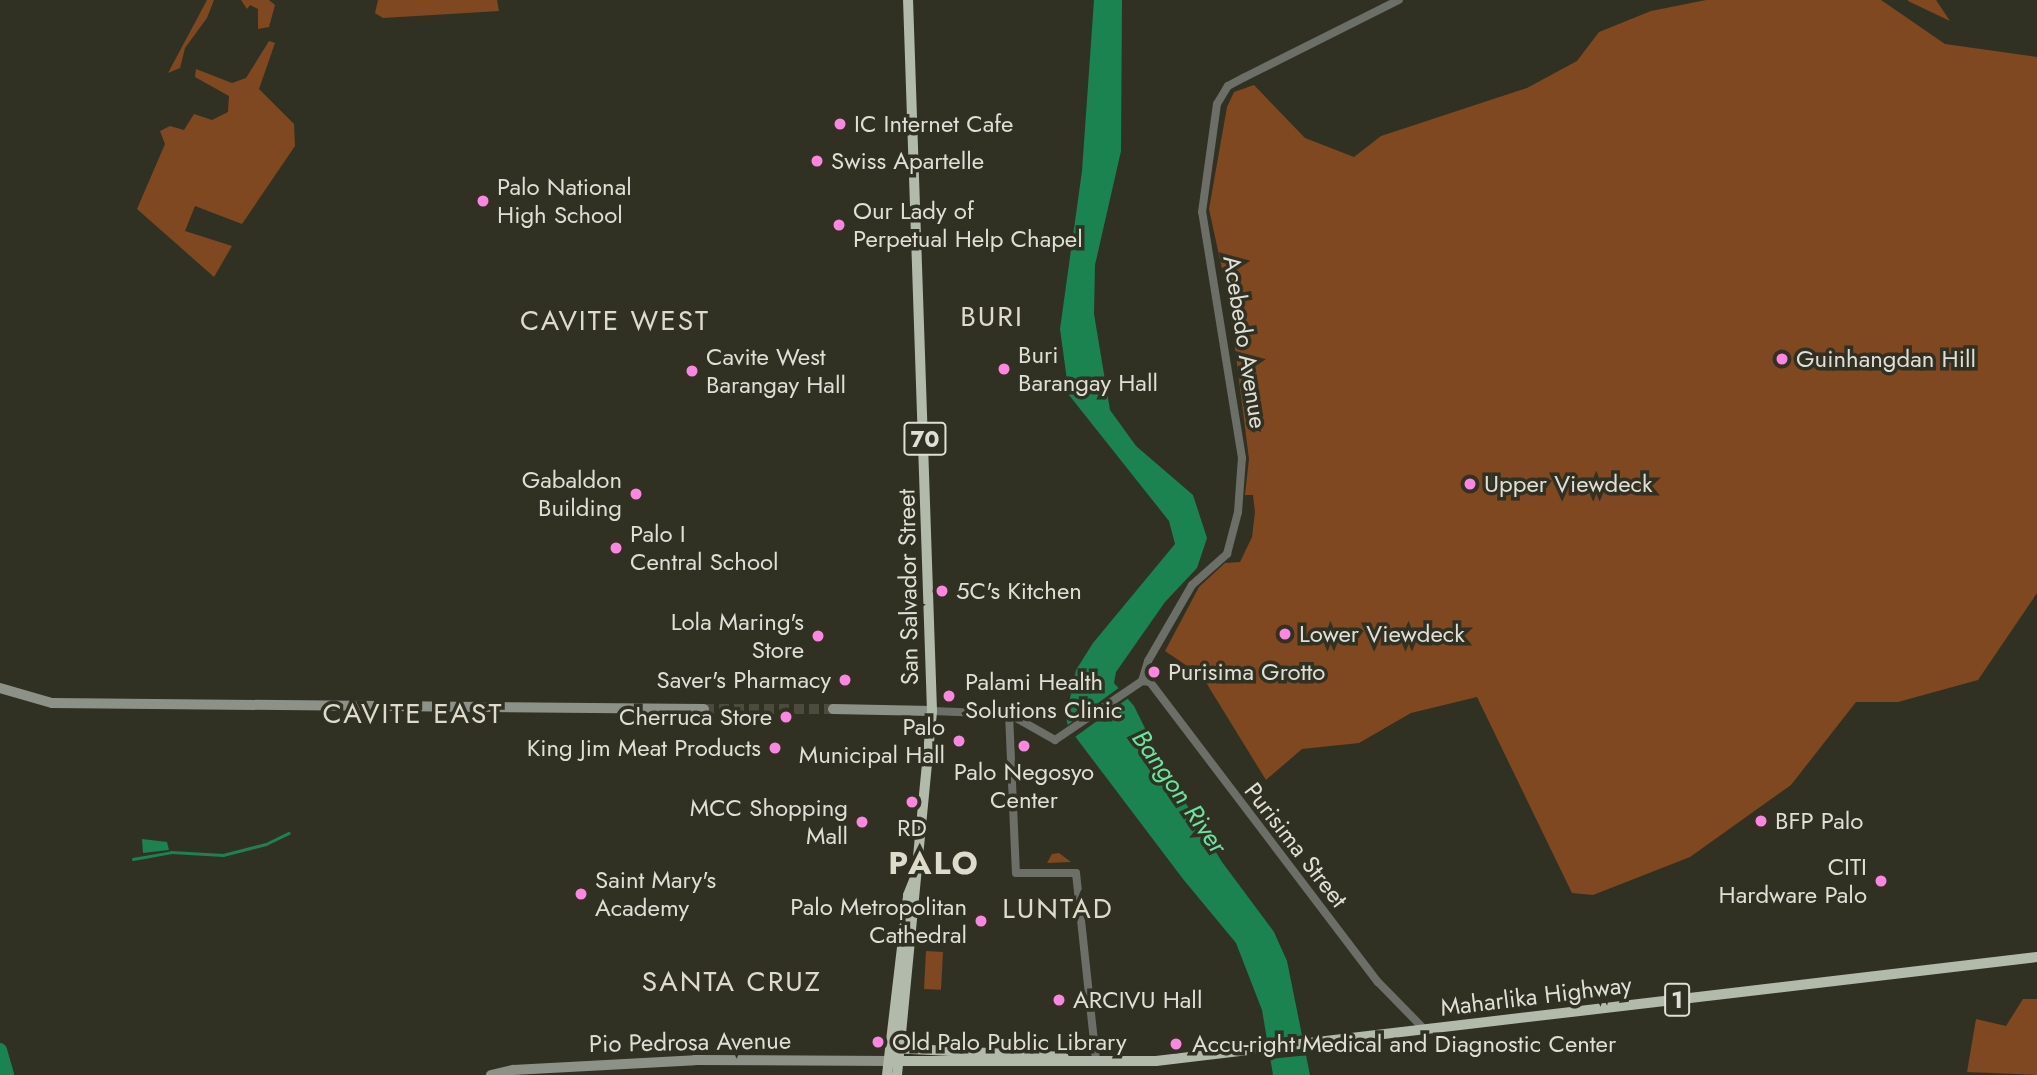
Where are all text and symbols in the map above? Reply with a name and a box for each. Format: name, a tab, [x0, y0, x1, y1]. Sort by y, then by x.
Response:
place label: IC Internet Cafe	[854, 110, 1013, 138]
marker: IC Internet Cafe	[832, 116, 848, 132]
place label: Swiss Apartelle	[831, 147, 984, 175]
marker: Swiss Apartelle	[809, 153, 825, 169]
place label: Palo National High School	[497, 173, 632, 229]
marker: Palo National High School	[475, 193, 491, 209]
place label: Our Lady of Perpetual Help Chapel	[853, 197, 1083, 253]
marker: Our Lady of Perpetual Help Chapel	[831, 217, 847, 233]
street label: Acebedo Avenue	[1217, 254, 1273, 430]
district label: BURI	[961, 300, 1023, 334]
district label: CAVITE WEST	[521, 304, 709, 338]
place label: Buri Barangay Hall	[1018, 341, 1158, 397]
place label: Cavite West Barangay Hall	[706, 343, 846, 399]
place label: Guinhangdan Hill	[1796, 345, 1976, 373]
marker: Guinhangdan Hill	[1774, 351, 1790, 367]
marker: Buri Barangay Hall	[996, 361, 1012, 377]
marker: Cavite West Barangay Hall	[684, 363, 700, 379]
road number: 70	[902, 420, 948, 458]
place label: Gabaldon Building	[522, 466, 622, 522]
place label: Upper Viewdeck	[1484, 470, 1653, 498]
marker: Upper Viewdeck	[1462, 476, 1478, 492]
marker: Gabaldon Building	[628, 486, 644, 502]
street label: San Salvador Street	[892, 489, 924, 685]
place label: Palo I Central School	[630, 520, 779, 576]
marker: Palo I Central School	[608, 540, 624, 556]
place label: 5C's Kitchen	[956, 577, 1082, 605]
marker: 5C's Kitchen	[934, 583, 950, 599]
place label: Lola Maring's Store	[671, 608, 804, 664]
place label: Lower Viewdeck	[1299, 620, 1465, 648]
marker: Lower Viewdeck	[1277, 626, 1293, 642]
marker: Lola Maring's Store	[810, 628, 826, 644]
place label: Purisima Grotto	[1168, 658, 1325, 686]
marker: Purisima Grotto	[1146, 664, 1162, 680]
place label: Saver's Pharmacy	[656, 666, 831, 694]
place label: Palami Health Solutions Clinic	[965, 668, 1122, 724]
marker: Saver's Pharmacy	[837, 672, 853, 688]
marker: Palami Health Solutions Clinic	[939, 686, 959, 706]
district label: CAVITE EAST	[324, 697, 502, 731]
place label: Cherruca Store	[619, 703, 772, 731]
marker: Cherruca Store	[778, 709, 794, 725]
place label: Palo Municipal Hall	[799, 713, 945, 769]
water label: Bangon River	[1125, 724, 1233, 860]
marker: Palo Municipal Hall	[951, 733, 967, 749]
place label: King Jim Meat Products	[527, 734, 761, 762]
marker: Palo Negosyo Center	[1016, 738, 1032, 754]
marker: King Jim Meat Products	[767, 740, 783, 756]
place label: Palo Negosyo Center	[954, 758, 1094, 814]
street label: Purisima Street	[1238, 777, 1354, 913]
place label: MCC Shopping Mall	[690, 794, 848, 850]
marker: RD	[904, 794, 920, 810]
place label: BFP Palo	[1775, 807, 1863, 835]
marker: BFP Palo	[1753, 813, 1769, 829]
marker: MCC Shopping Mall	[854, 814, 870, 830]
place label: RD	[897, 814, 927, 842]
district label: PALO	[889, 844, 979, 882]
place label: CITI Hardware Palo	[1718, 853, 1867, 909]
place label: Saint Mary's Academy	[595, 866, 716, 922]
marker: CITI Hardware Palo	[1873, 873, 1889, 889]
marker: Saint Mary's Academy	[573, 886, 589, 902]
district label: LUNTAD	[1003, 892, 1113, 926]
place label: Palo Metropolitan Cathedral	[790, 893, 967, 949]
marker: Palo Metropolitan Cathedral	[973, 913, 989, 929]
district label: SANTA CRUZ	[643, 965, 821, 999]
street label: Maharlika Highway	[1439, 970, 1633, 1022]
road number: 1	[1663, 981, 1691, 1020]
place label: ARCIVU Hall	[1073, 986, 1202, 1014]
marker: ARCIVU Hall	[1051, 992, 1067, 1008]
street label: Pio Pedrosa Avenue	[589, 1026, 791, 1058]
place label: Old Palo Public Library	[892, 1028, 1127, 1056]
place label: Accu-right Medical and Diagnostic Center	[1192, 1030, 1616, 1058]
marker: Old Palo Public Library	[870, 1034, 886, 1050]
marker: Accu-right Medical and Diagnostic Center	[1166, 1034, 1186, 1054]

